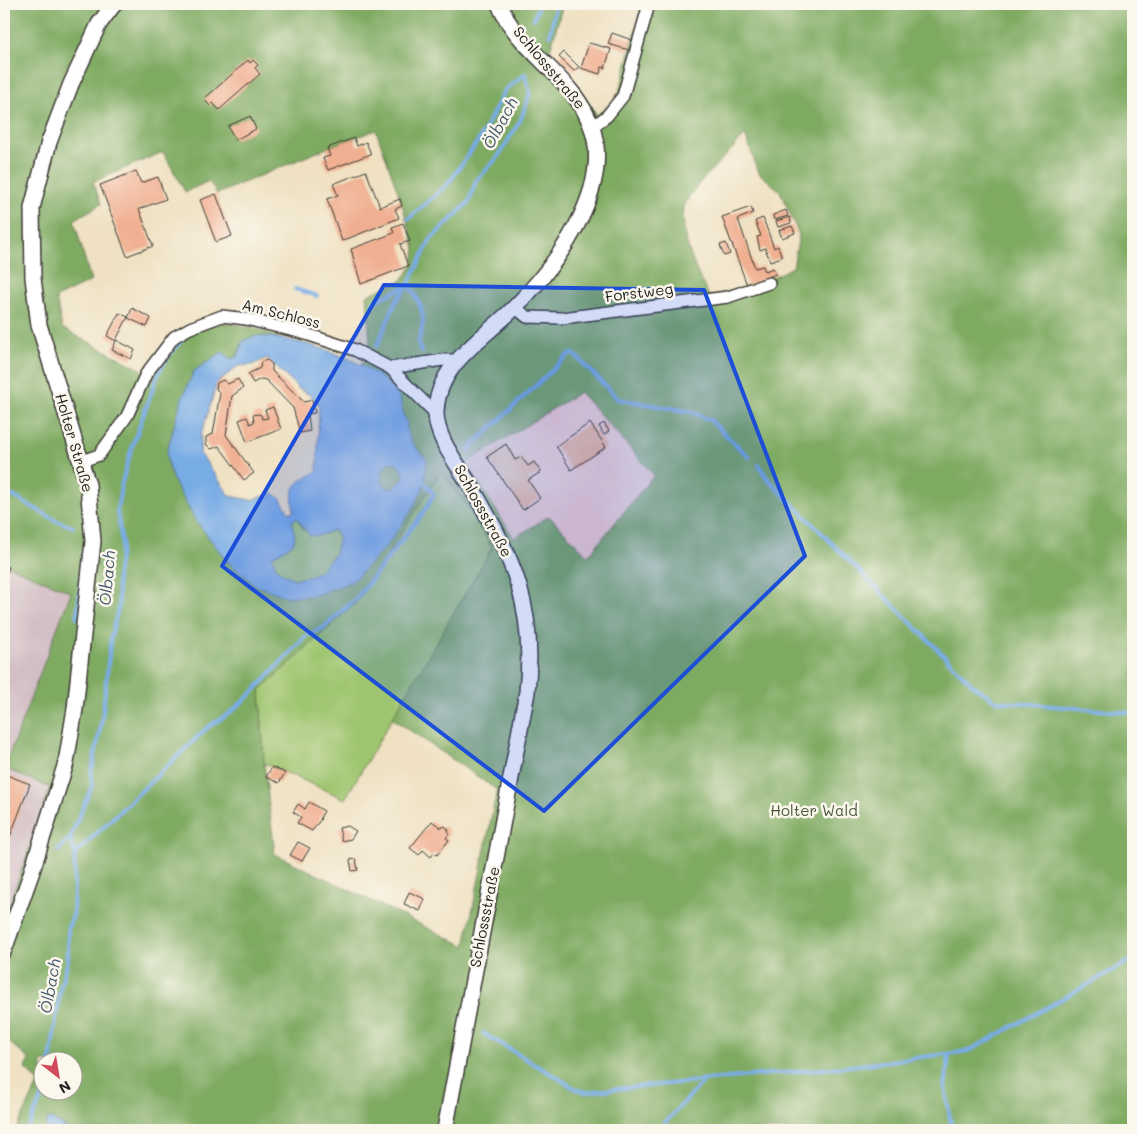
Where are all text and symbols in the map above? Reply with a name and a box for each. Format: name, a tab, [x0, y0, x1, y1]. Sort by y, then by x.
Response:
street label: Schlossstraße	[509, 22, 590, 113]
water label: Ölbach	[477, 93, 522, 152]
street label: Forstweg	[604, 278, 674, 306]
street label: Am Schloss	[240, 294, 323, 332]
street label: Holter Straße	[51, 391, 99, 495]
street label: Schlossstraße	[450, 461, 517, 560]
water label: Ölbach	[94, 550, 119, 606]
park label: Holter Wald	[770, 800, 858, 820]
street label: Schlossstraße	[464, 865, 504, 969]
water label: Ölbach	[34, 957, 65, 1015]
north arrow	[32, 1052, 82, 1102]
text: N	[55, 1077, 74, 1098]

